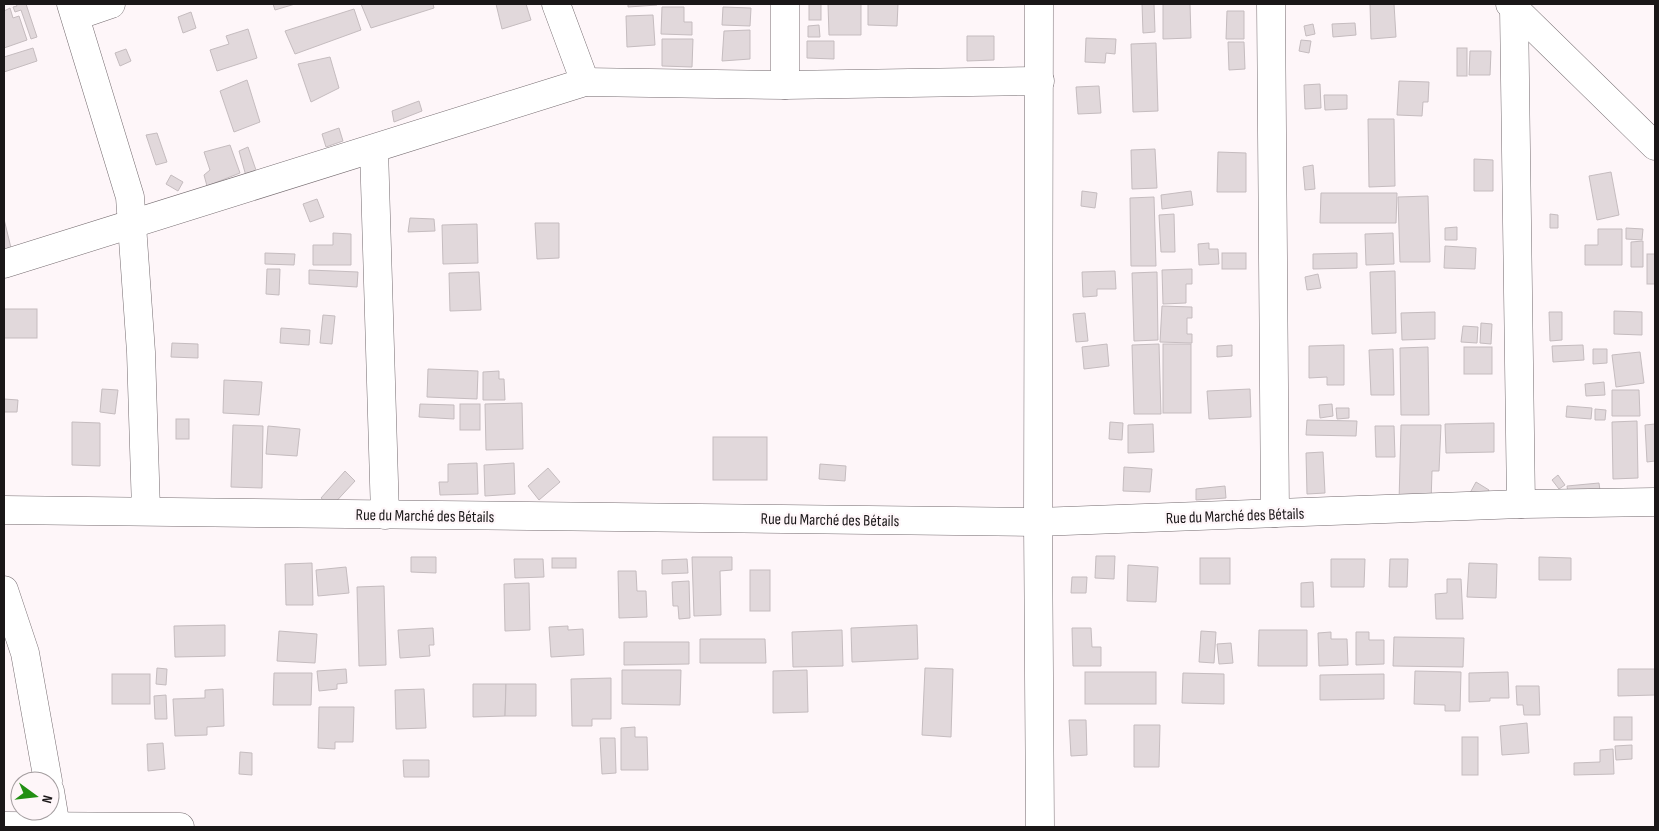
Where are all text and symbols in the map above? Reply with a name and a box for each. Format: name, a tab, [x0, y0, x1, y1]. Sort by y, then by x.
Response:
street label: Rue du Marché des Bétails	[1165, 505, 1305, 528]
street label: Rue du Marché des Bétails	[355, 506, 495, 527]
street label: Rue du Marché des Bétails	[760, 510, 900, 531]
north arrow	[10, 771, 60, 821]
text: N	[38, 793, 56, 805]

